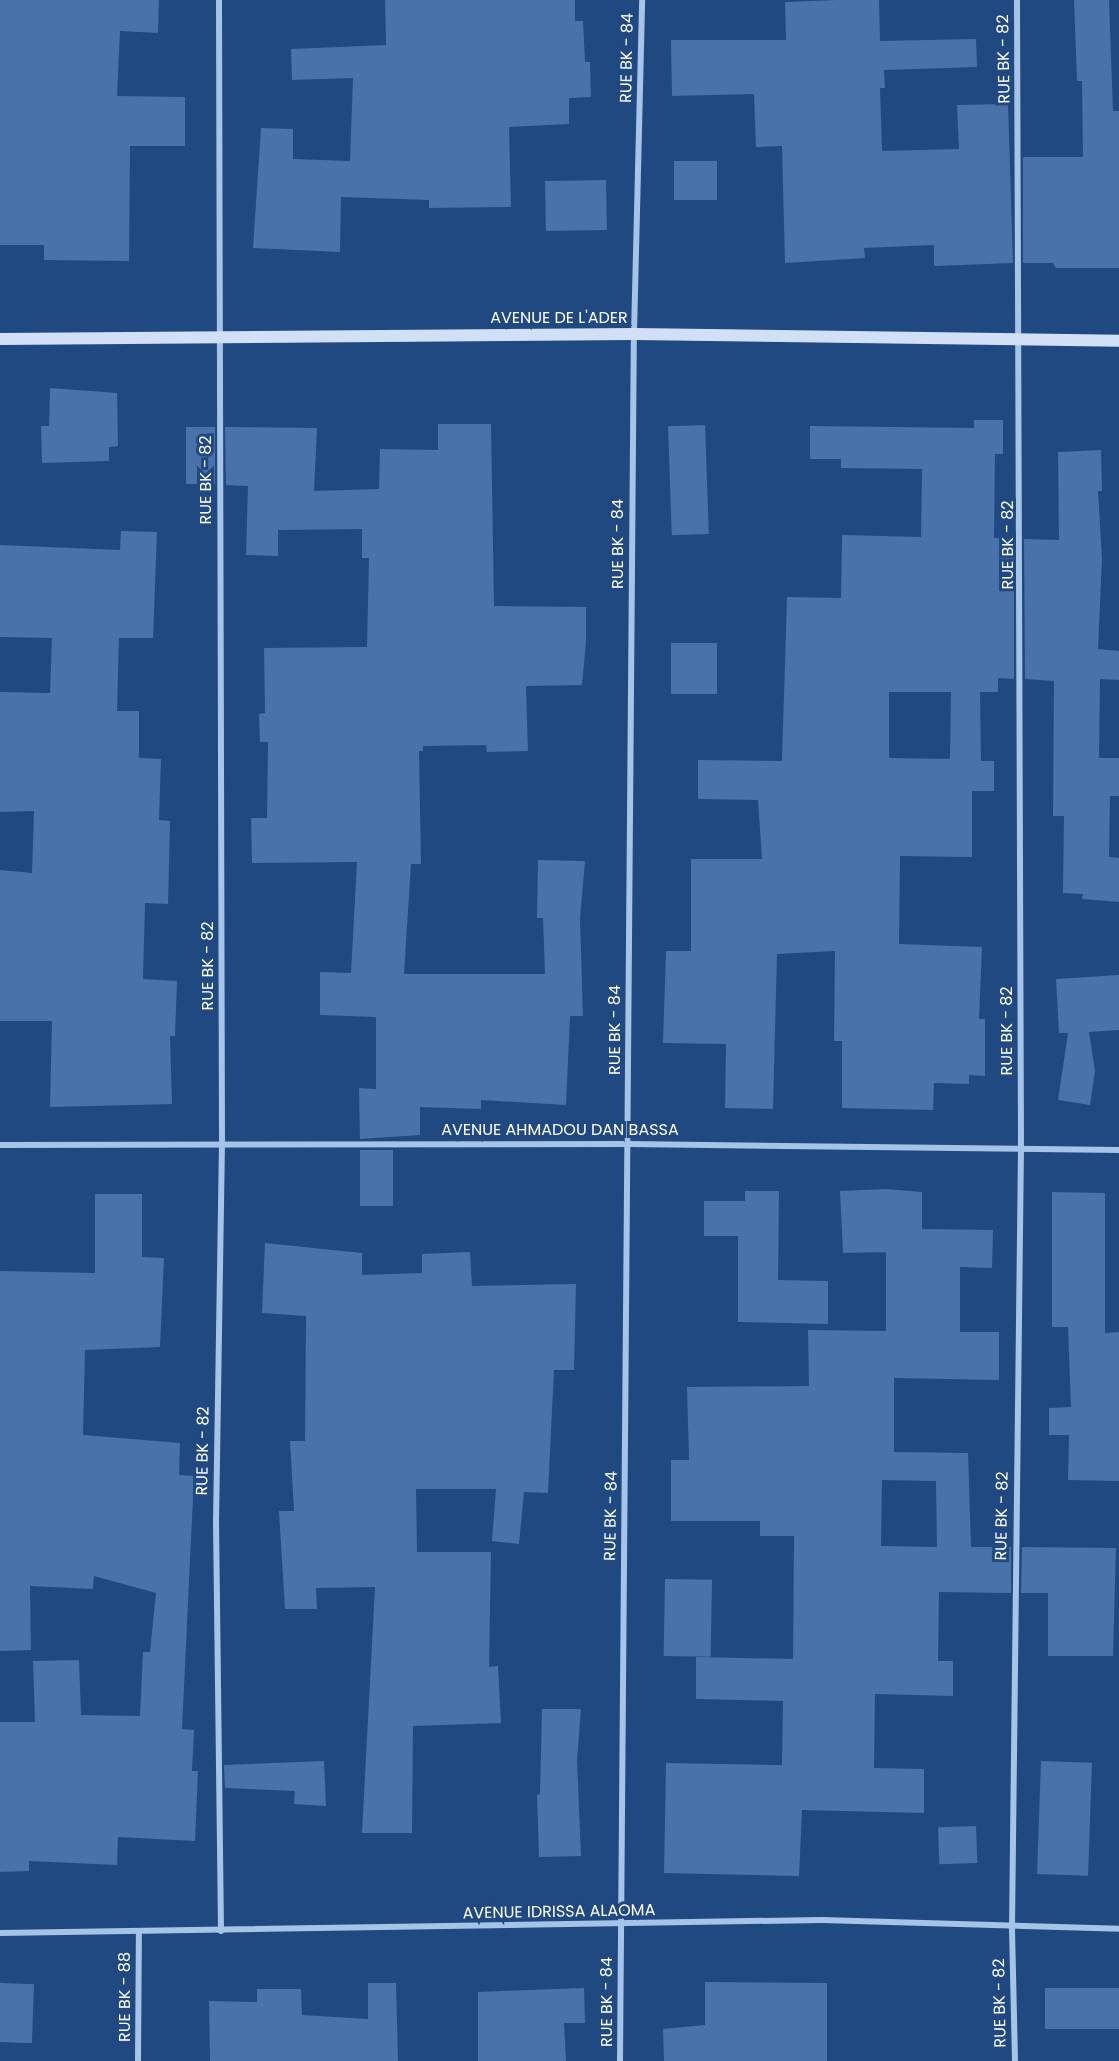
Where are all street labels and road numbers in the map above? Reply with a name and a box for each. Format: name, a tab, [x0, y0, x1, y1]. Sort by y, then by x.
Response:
street label: RUE BK - 84	[617, 13, 637, 103]
street label: RUE BK - 82	[994, 14, 1014, 104]
street label: AVENUE DE L'ADER	[490, 308, 628, 328]
street label: RUE BK - 82	[196, 435, 216, 525]
street label: RUE BK - 84	[608, 499, 628, 589]
street label: RUE BK - 82	[998, 500, 1018, 590]
street label: RUE BK - 82	[198, 921, 218, 1011]
street label: RUE BK - 84	[605, 985, 625, 1075]
street label: RUE BK - 82	[997, 986, 1017, 1076]
street label: AVENUE AHMADOU DAN BASSA	[441, 1120, 679, 1140]
street label: RUE BK - 82	[193, 1406, 213, 1496]
street label: RUE BK - 84	[601, 1471, 621, 1561]
street label: RUE BK - 82	[992, 1471, 1012, 1561]
street label: AVENUE IDRISSA ALAOMA	[462, 1901, 656, 1923]
street label: RUE BK - 88	[115, 1952, 135, 2042]
street label: RUE BK - 84	[597, 1957, 617, 2047]
street label: RUE BK - 82	[990, 1958, 1010, 2048]

